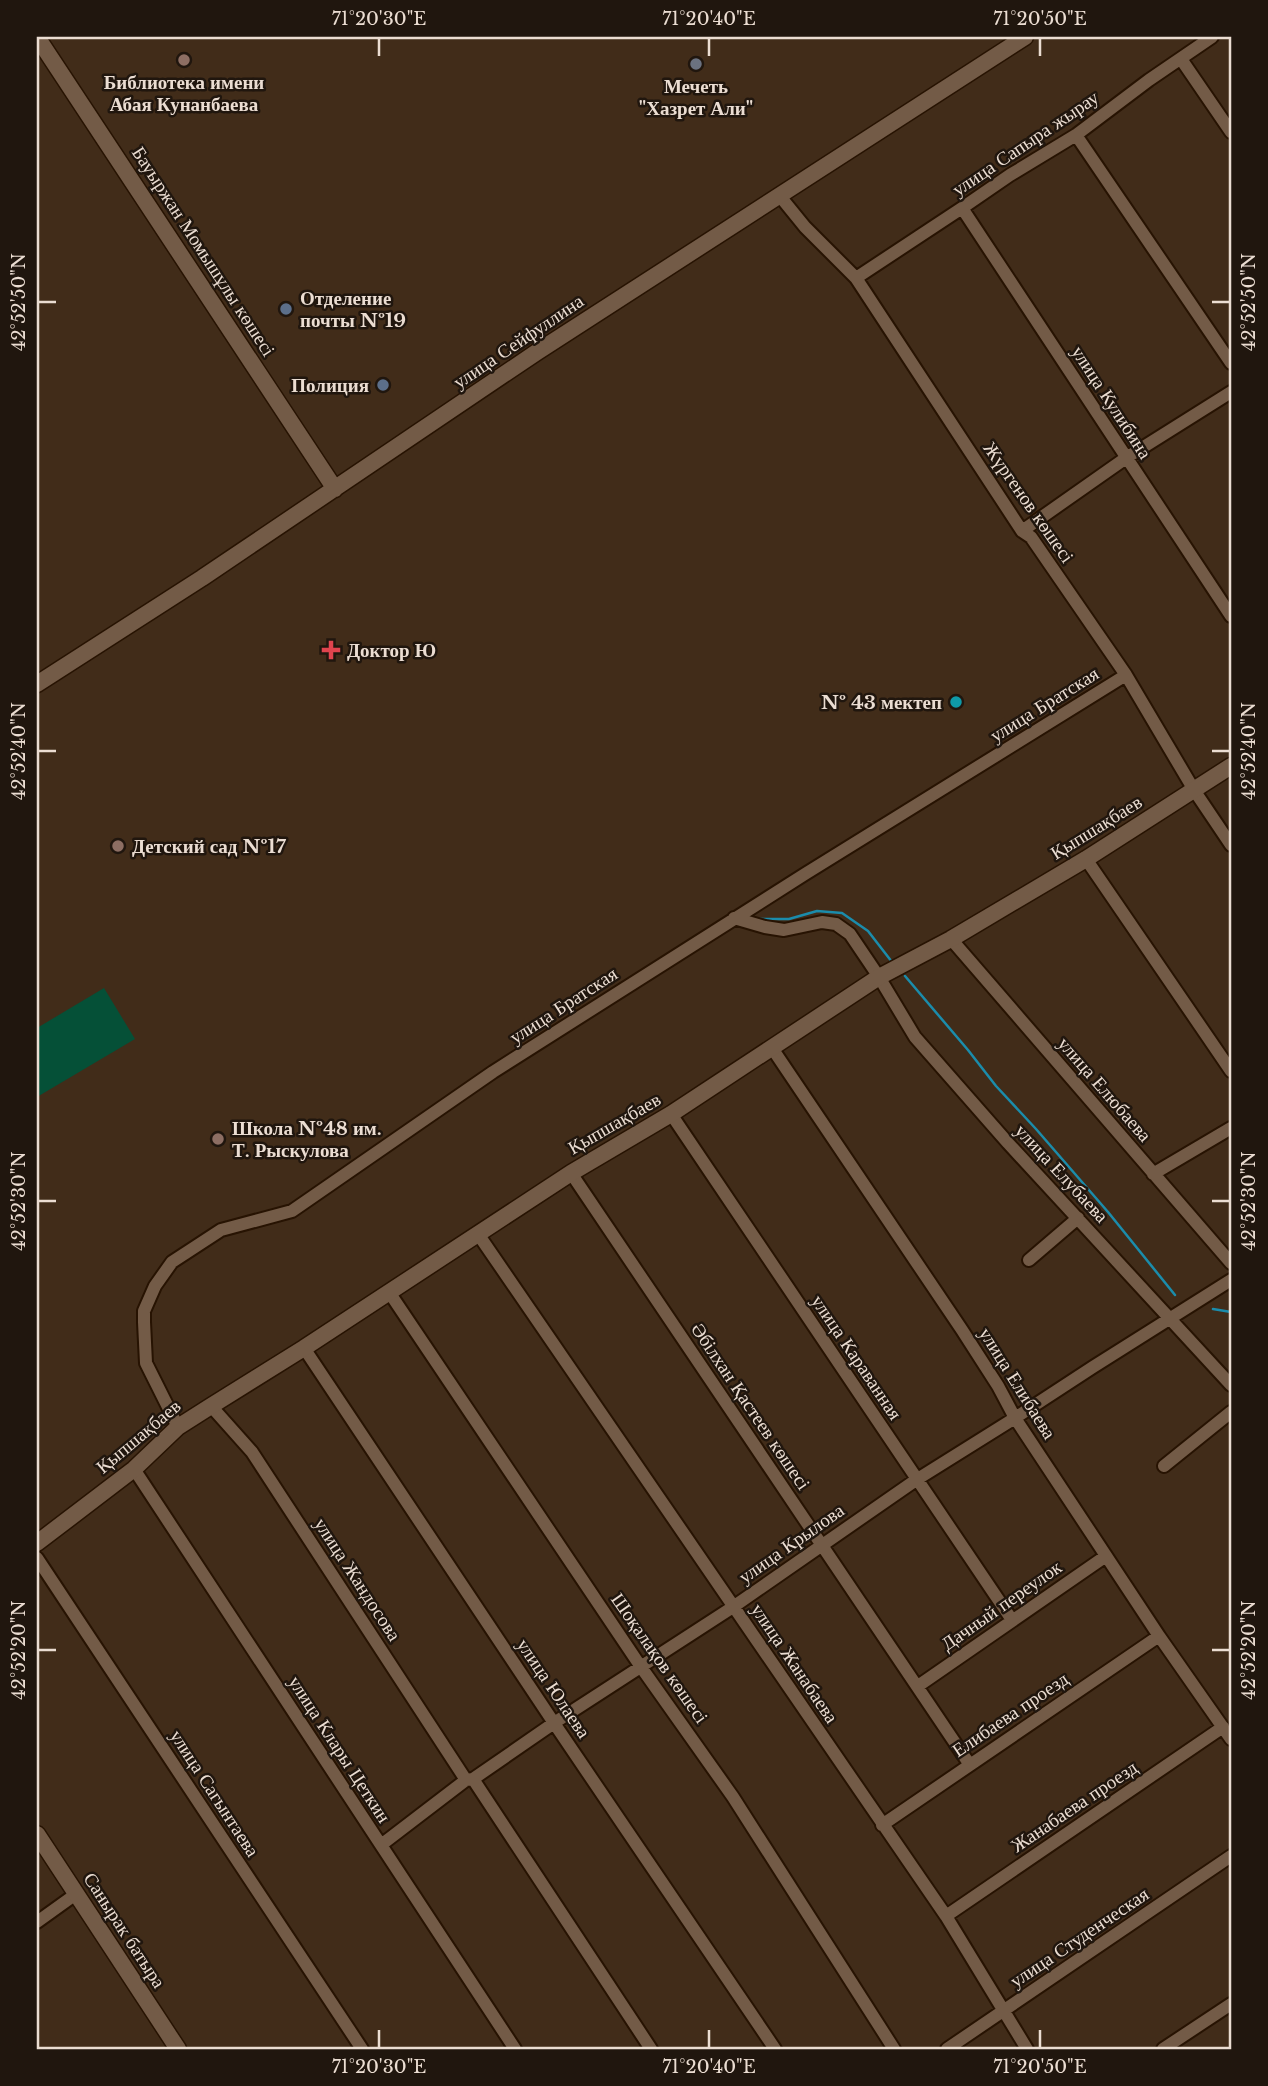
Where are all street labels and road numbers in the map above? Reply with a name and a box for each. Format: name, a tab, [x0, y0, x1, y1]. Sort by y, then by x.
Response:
street label: улица Сапыра жырау	[948, 86, 1103, 201]
street label: Бауыржан Момышұлы көшесі	[127, 142, 280, 360]
street label: улица Сейфуллина	[449, 289, 588, 393]
street label: улица Кулибина	[1066, 341, 1157, 464]
street label: Жүргенов көшесі	[978, 437, 1079, 567]
street label: улица Братская	[986, 662, 1103, 747]
street label: Қыпшақбаев	[1046, 790, 1146, 865]
street label: улица Братская	[505, 962, 622, 1049]
street label: улица Елюбаева	[1053, 1032, 1157, 1147]
street label: Қыпшақбаев	[564, 1088, 665, 1159]
street label: улица Елубаева	[1010, 1119, 1114, 1228]
street label: улица Караванная	[806, 1290, 907, 1424]
street label: Әбілхан Қастеев көшесі	[686, 1318, 815, 1494]
street label: улица Елибаева	[974, 1323, 1061, 1444]
street label: Қыпшақбаев	[91, 1394, 185, 1478]
street label: улица Крылова	[734, 1498, 849, 1588]
street label: улица Жандосова	[309, 1513, 406, 1646]
street label: Дачный переулок	[937, 1555, 1067, 1655]
street label: Шоқалақов көшесі	[606, 1589, 713, 1728]
street label: улица Жанабаева	[746, 1599, 843, 1728]
street label: улица Юлаева	[512, 1634, 596, 1743]
street label: Елибаева проезд	[948, 1667, 1073, 1762]
street label: улица Клары Цеткин	[283, 1671, 396, 1827]
street label: улица Сагынтаева	[165, 1725, 264, 1862]
street label: Жанабаева проезд	[1007, 1755, 1142, 1857]
street label: Санырак батыра	[79, 1868, 171, 1993]
street label: улица Студенческая	[1006, 1882, 1153, 1992]

